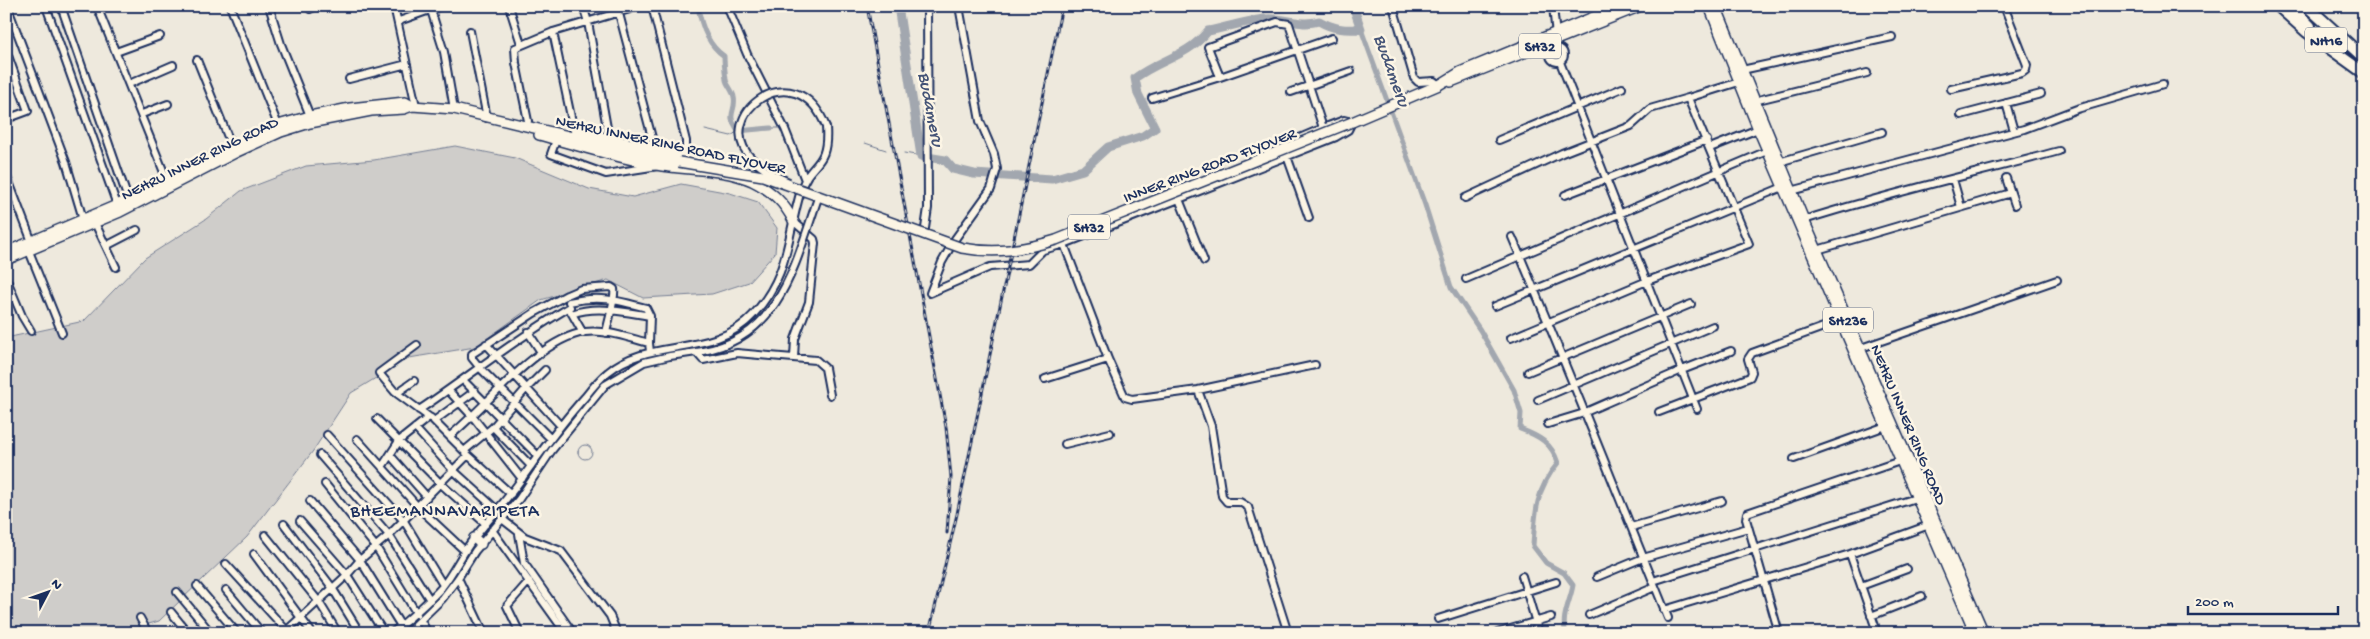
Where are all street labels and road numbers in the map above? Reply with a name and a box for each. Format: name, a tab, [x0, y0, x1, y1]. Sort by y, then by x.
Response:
road number: NH16	[2305, 28, 2347, 52]
road number: SH32	[1519, 34, 1561, 58]
street label: NEHRU INNER RING ROAD FLYOVER	[554, 113, 787, 180]
street label: NEHRU INNER RING ROAD	[119, 114, 283, 206]
street label: INNER RING ROAD FLYOVER	[1121, 125, 1300, 209]
road number: SH32	[1068, 214, 1110, 240]
road number: SH236	[1823, 308, 1873, 332]
street label: NEHRU INNER RING ROAD	[1864, 342, 1949, 509]

